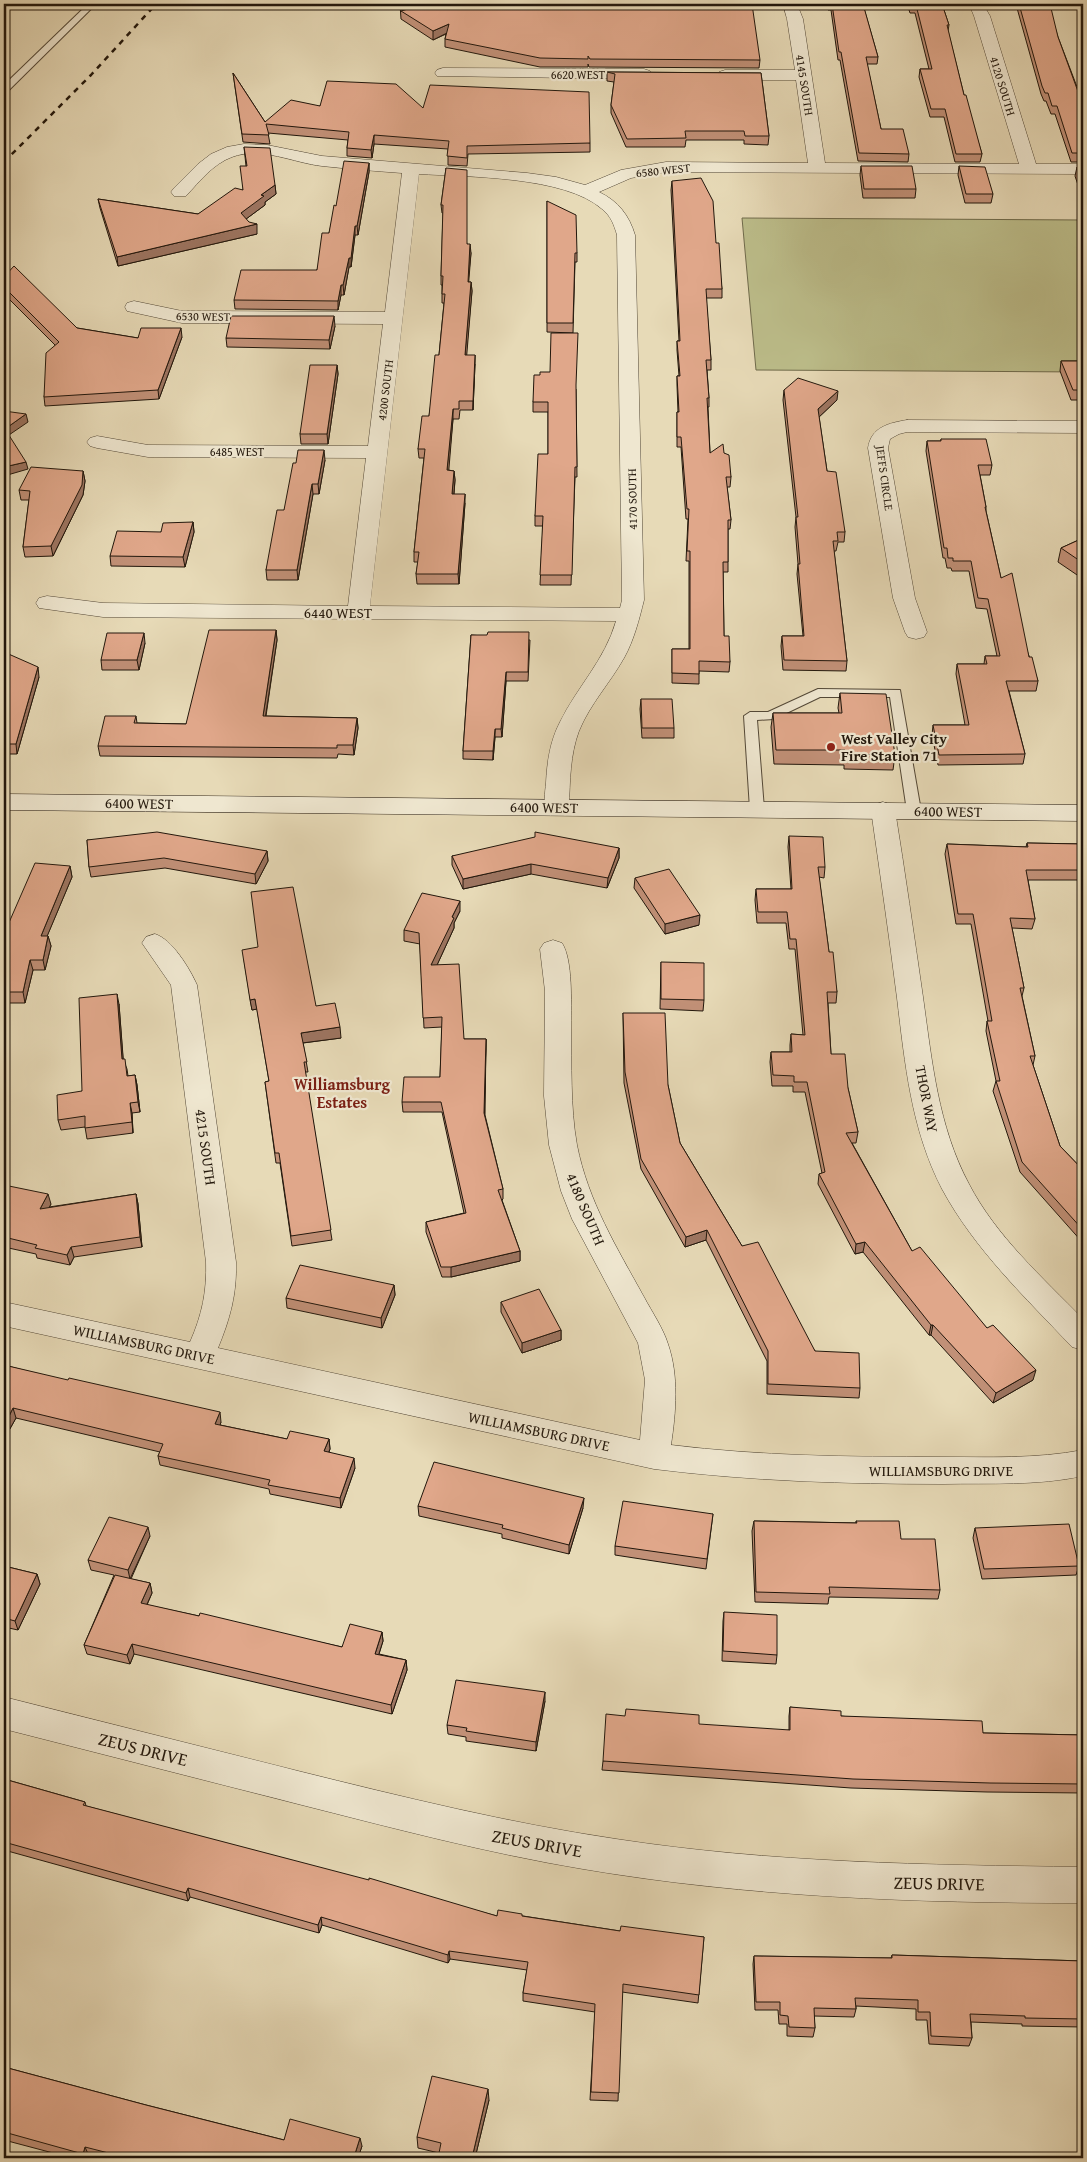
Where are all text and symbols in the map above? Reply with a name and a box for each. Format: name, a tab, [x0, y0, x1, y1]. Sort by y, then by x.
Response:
street label: 4145 SOUTH	[792, 53, 818, 117]
street label: 4120 SOUTH	[986, 54, 1020, 118]
street label: 6620 WEST	[551, 66, 606, 83]
street label: 6580 WEST	[635, 159, 691, 181]
street label: 6530 WEST	[176, 307, 231, 325]
street label: 4200 SOUTH	[373, 358, 397, 422]
street label: JEFFS CIRCLE	[872, 442, 898, 512]
street label: 6485 WEST	[210, 443, 265, 460]
street label: 4170 SOUTH	[623, 468, 641, 530]
street label: 6440 WEST	[304, 602, 373, 623]
place label: West Valley City Fire Station 71	[841, 728, 947, 766]
marker: West Valley City Fire Station 71	[825, 741, 837, 753]
street label: 6400 WEST	[105, 792, 174, 814]
street label: 6400 WEST	[510, 796, 579, 818]
street label: 6400 WEST	[914, 800, 983, 822]
street label: THOR WAY	[910, 1064, 944, 1134]
district label: Williamsburg Estates	[294, 1072, 391, 1114]
street label: 4215 SOUTH	[190, 1107, 222, 1187]
street label: 4180 SOUTH	[561, 1170, 611, 1249]
street label: WILLIAMSBURG DRIVE	[71, 1319, 217, 1369]
street label: WILLIAMSBURG DRIVE	[466, 1406, 612, 1456]
street label: WILLIAMSBURG DRIVE	[869, 1460, 1014, 1481]
street label: ZEUS DRIVE	[96, 1725, 190, 1773]
street label: ZEUS DRIVE	[490, 1822, 584, 1864]
street label: ZEUS DRIVE	[893, 1869, 985, 1897]

